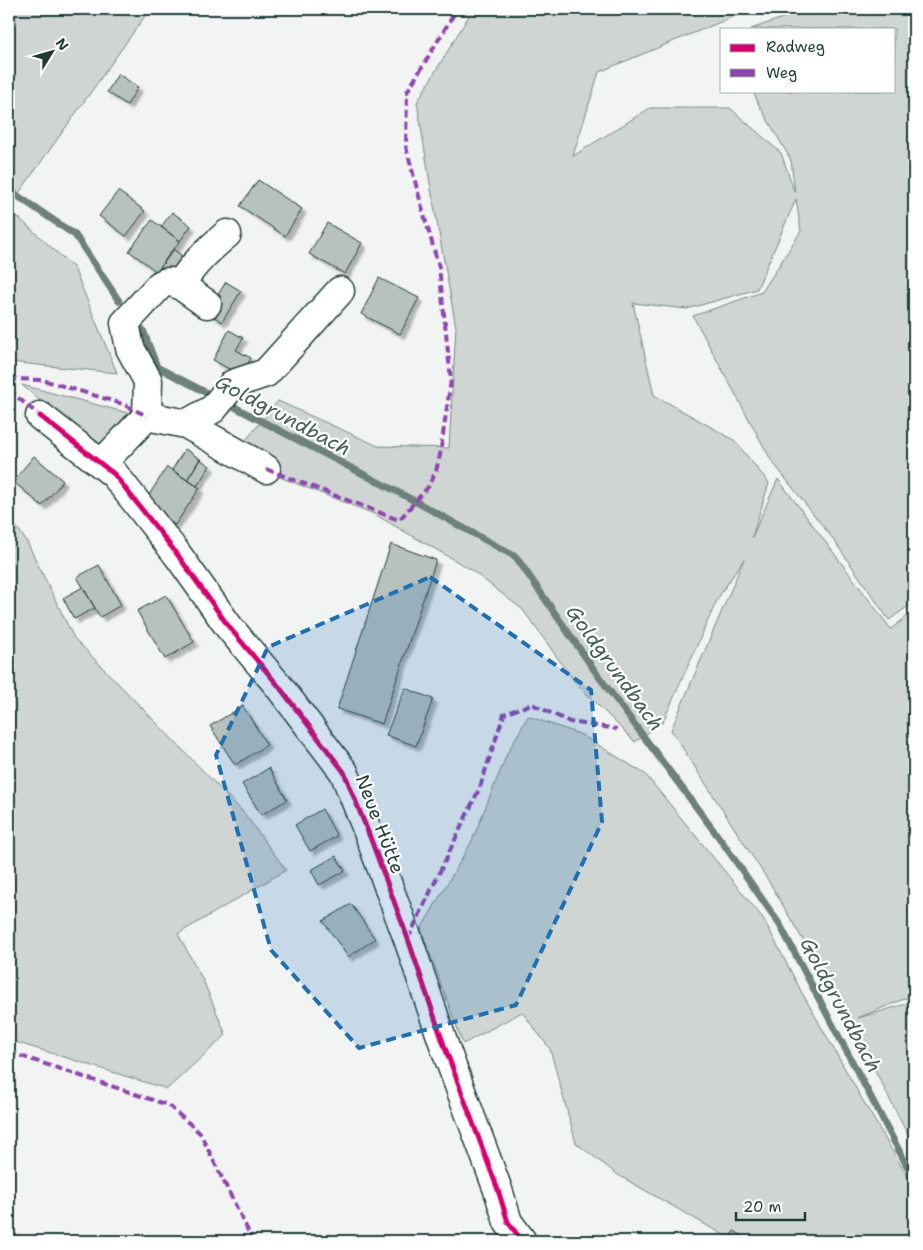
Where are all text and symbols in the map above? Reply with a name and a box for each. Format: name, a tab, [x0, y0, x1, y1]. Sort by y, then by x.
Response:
north arrow	[28, 28, 78, 78]
legend	[720, 28, 896, 92]
text: N	[52, 34, 73, 54]
text: Radweg	[766, 37, 825, 57]
text: Weg	[766, 63, 797, 83]
water label: Goldgrundbach	[211, 368, 355, 462]
water label: Goldgrundbach	[560, 600, 670, 736]
street label: Neue Hütte	[350, 771, 410, 877]
water label: Goldgrundbach	[794, 933, 888, 1077]
scale bar	[736, 1190, 804, 1222]
text: 20 m	[743, 1197, 782, 1217]

